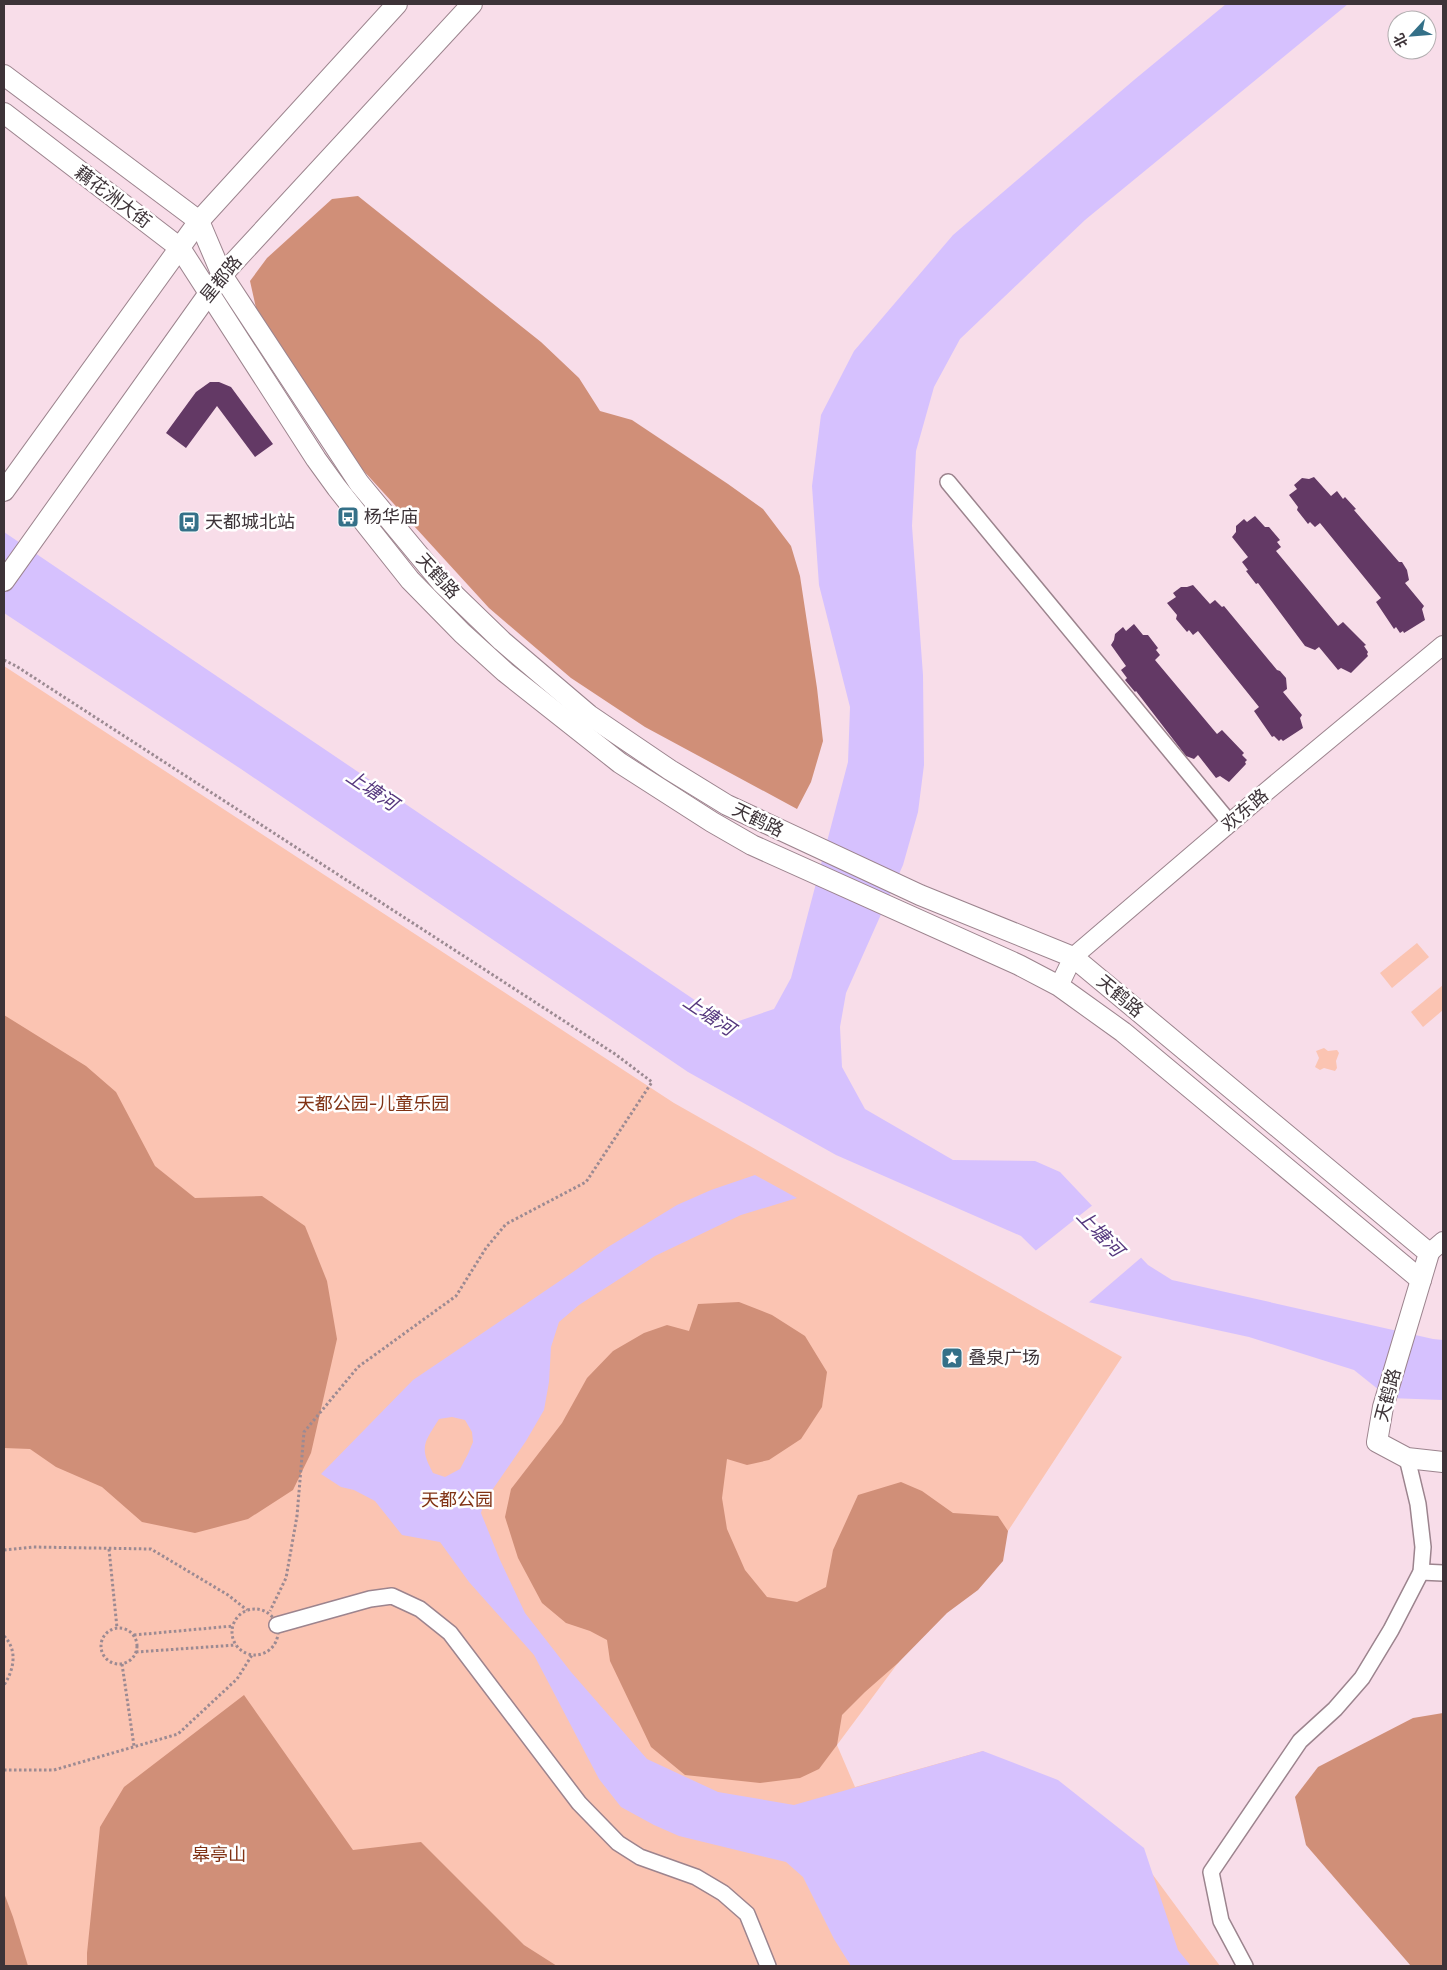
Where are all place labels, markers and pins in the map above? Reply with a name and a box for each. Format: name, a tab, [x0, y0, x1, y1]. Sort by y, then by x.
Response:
bus stop icon: 杨华庙	[336, 505, 360, 529]
place label: 杨华庙	[364, 506, 418, 528]
bus stop icon: 天都城北站	[177, 510, 201, 534]
place label: 天都城北站	[205, 511, 295, 533]
place icon: 叠泉广场	[940, 1346, 964, 1370]
place label: 叠泉广场	[968, 1347, 1040, 1369]

